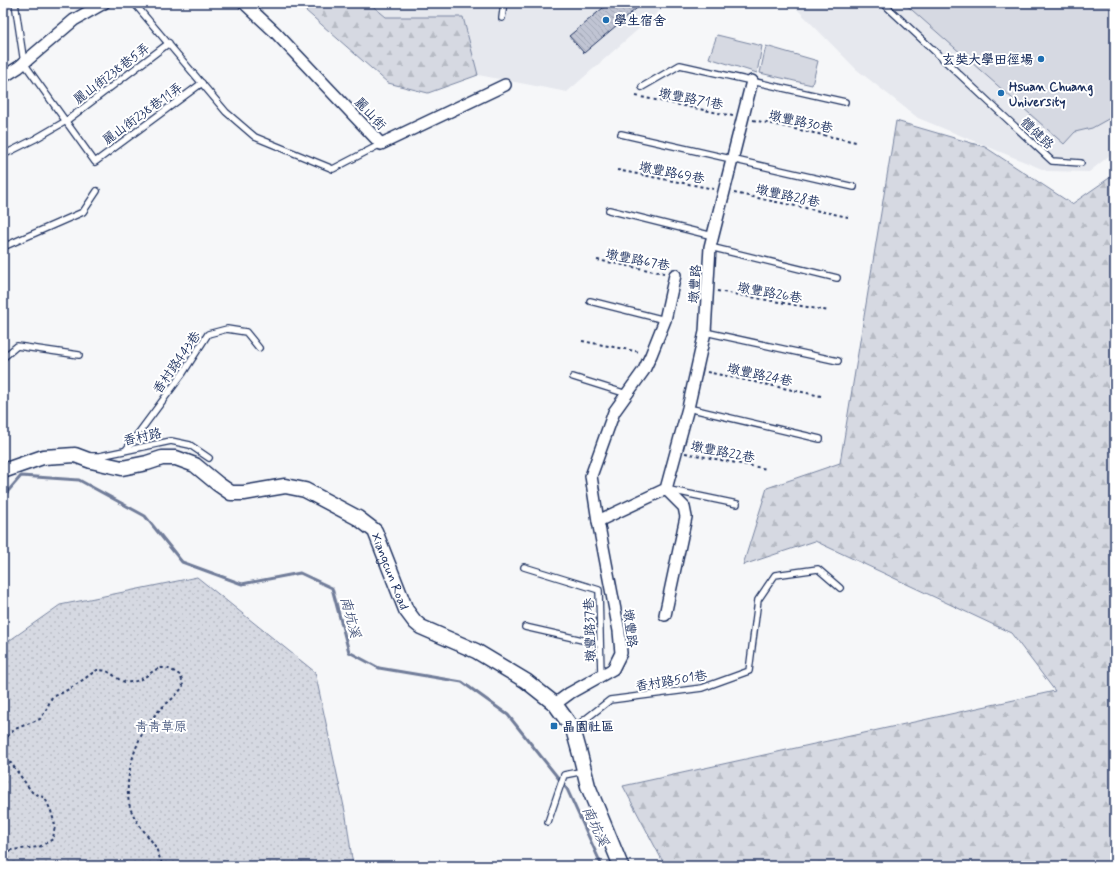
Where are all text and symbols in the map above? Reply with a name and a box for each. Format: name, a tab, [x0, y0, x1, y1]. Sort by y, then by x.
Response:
place label: 學生宿舍	[614, 13, 666, 30]
marker: 學生宿舍	[601, 15, 611, 25]
street label: 麗山街238巷5弄	[70, 40, 154, 109]
place label: 玄奘大學田徑場	[942, 52, 1033, 69]
marker: 玄奘大學田徑場	[1036, 54, 1046, 64]
street label: 麗山街238巷11弄	[99, 79, 186, 149]
place label: Hsuan Chuang University	[1009, 79, 1094, 111]
street label: 墩豐路71巷	[657, 85, 724, 114]
marker: Hsuan Chuang University	[996, 88, 1006, 98]
street label: 麗山街	[350, 94, 389, 134]
street label: 墩豐路30巷	[767, 107, 834, 138]
street label: 體健路	[1017, 115, 1057, 154]
street label: 墩豐路69巷	[637, 159, 706, 188]
street label: 墩豐路28巷	[754, 181, 821, 212]
street label: 墩豐路67巷	[604, 246, 671, 275]
street label: 墩豐路	[686, 264, 705, 304]
street label: 墩豐路26巷	[736, 279, 803, 308]
street label: 香村路443巷	[149, 328, 205, 398]
street label: 墩豐路24巷	[726, 360, 794, 391]
street label: 香村路	[121, 425, 163, 450]
street label: 墩豐路22巷	[689, 438, 756, 467]
street label: Xiangcun Road	[367, 531, 412, 613]
water label: 南坑溪	[336, 595, 364, 641]
street label: 墩豐路37巷	[581, 597, 600, 662]
street label: 墩豐路	[619, 608, 640, 649]
street label: 香村路501巷	[634, 667, 708, 696]
park label: 青青草原	[135, 719, 187, 736]
place label: 晶園社區	[562, 719, 614, 736]
marker: 晶園社區	[549, 721, 559, 731]
water label: 南坑溪	[578, 804, 613, 850]

